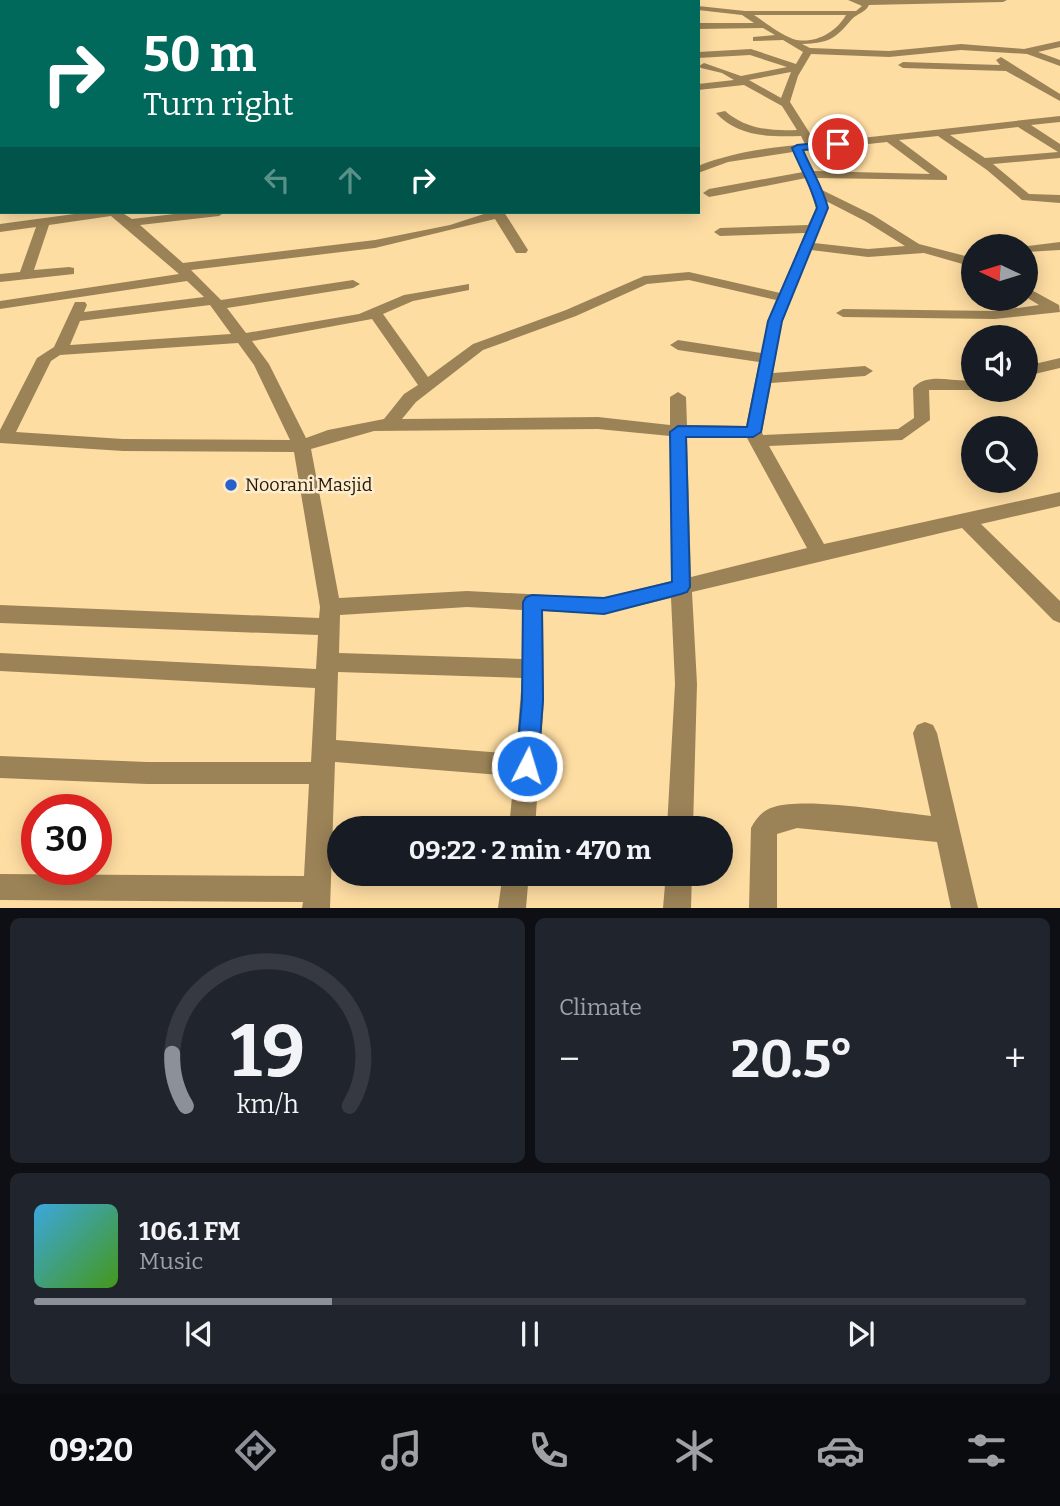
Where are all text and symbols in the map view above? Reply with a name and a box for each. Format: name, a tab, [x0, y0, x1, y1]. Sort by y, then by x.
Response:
text: 50 m	[143, 25, 256, 84]
icon: right	[28, 28, 119, 119]
text: Turn right	[143, 85, 294, 123]
pin	[808, 114, 868, 174]
icon: arrive	[819, 125, 857, 163]
icon: left	[258, 161, 296, 199]
icon: ahead	[331, 161, 369, 199]
icon: right	[404, 161, 442, 199]
north arrow	[961, 234, 1038, 312]
map controls	[961, 234, 1038, 493]
button: sound	[961, 325, 1038, 402]
button: search	[961, 416, 1038, 493]
place label: Noorani Masjid	[245, 474, 373, 496]
marker: Noorani Masjid	[223, 477, 239, 493]
position arrow	[490, 729, 564, 803]
speed limit sign: 30	[21, 794, 112, 885]
text: 09:22 · 2 min · 470 m	[409, 835, 651, 866]
text: Climate	[559, 993, 642, 1021]
text: 19	[230, 1009, 305, 1096]
text: 20.5°	[731, 1028, 854, 1091]
text: −	[559, 1036, 580, 1082]
text: +	[1004, 1036, 1026, 1082]
text: km/h	[237, 1090, 299, 1120]
text: 106.1 FM	[139, 1216, 240, 1247]
text: Music	[139, 1247, 203, 1275]
icon: previous	[180, 1315, 218, 1353]
icon: pause	[511, 1315, 549, 1353]
icon: next	[842, 1315, 880, 1353]
icon: directions	[231, 1426, 280, 1475]
icon: music	[377, 1426, 426, 1475]
icon: phone	[524, 1426, 573, 1475]
icon: climate	[670, 1426, 719, 1475]
icon: car	[816, 1426, 865, 1475]
icon: filters	[962, 1426, 1011, 1475]
text: 09:20	[49, 1431, 134, 1469]

